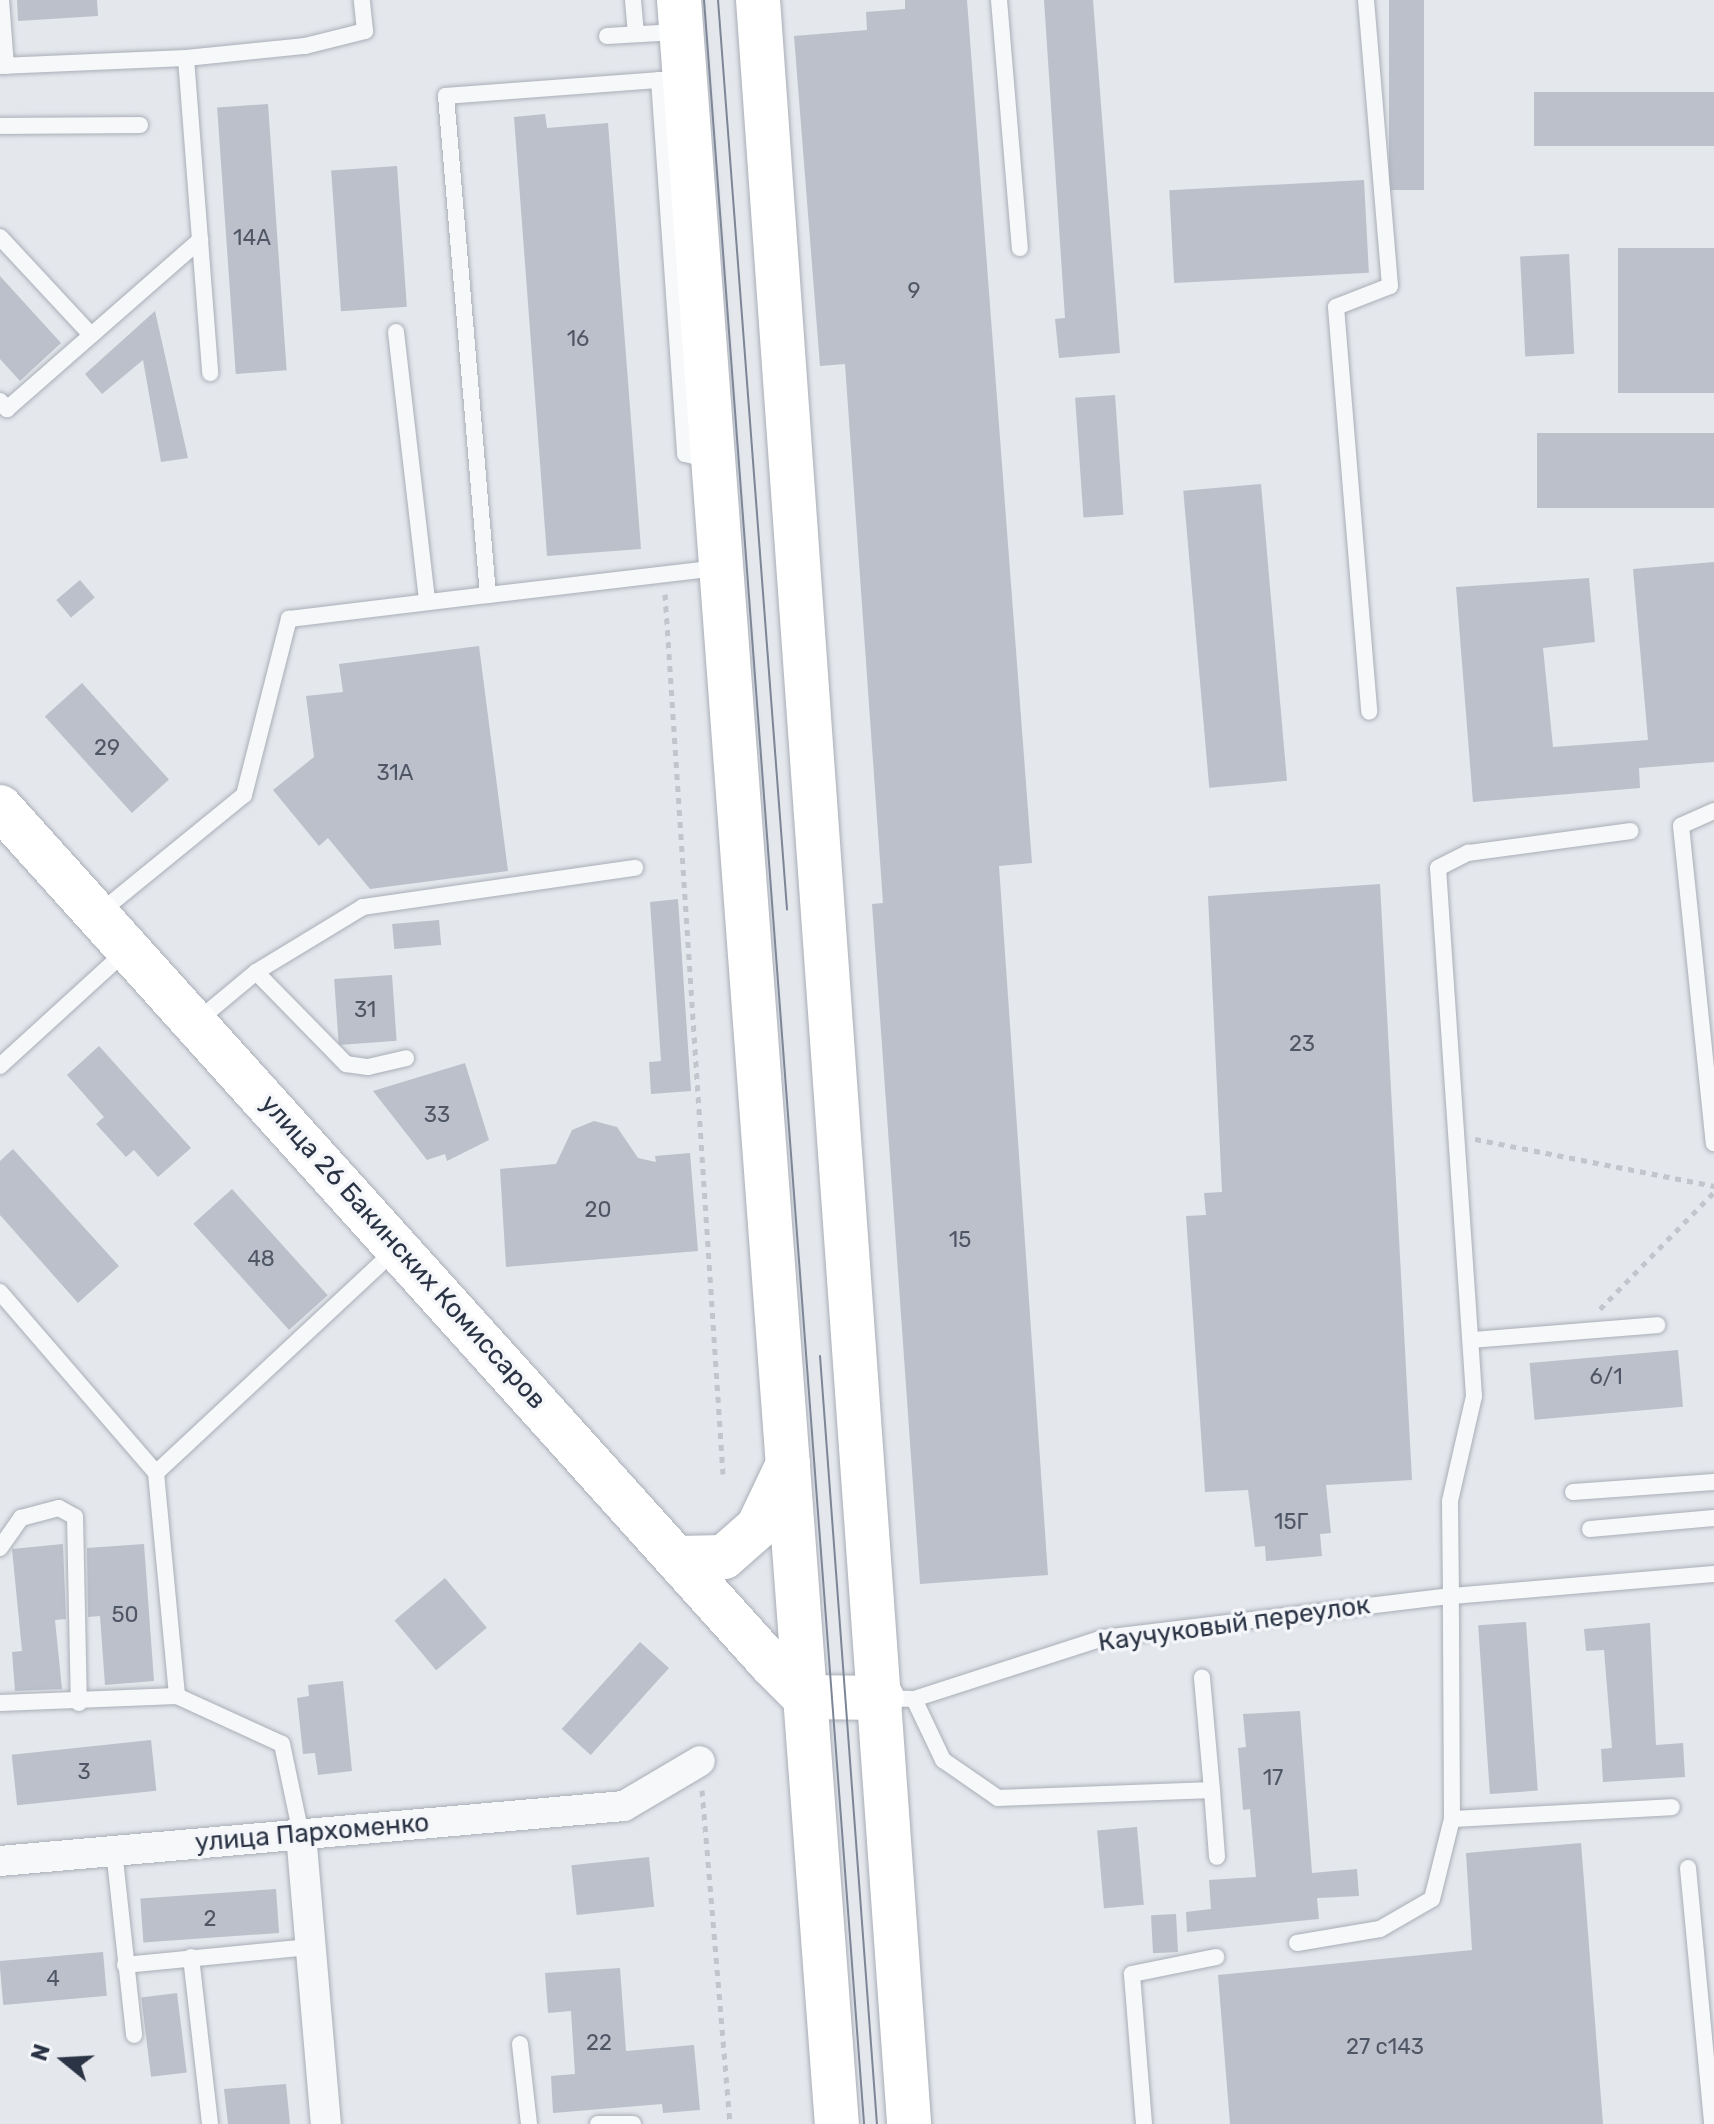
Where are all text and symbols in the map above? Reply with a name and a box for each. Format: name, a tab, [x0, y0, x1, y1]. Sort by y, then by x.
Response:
house number: 14А	[233, 225, 271, 251]
house number: 9	[907, 278, 921, 304]
house number: 16	[567, 326, 589, 352]
house number: 29	[94, 735, 120, 761]
house number: 31А	[377, 760, 413, 786]
house number: 31	[354, 997, 376, 1023]
house number: 23	[1289, 1031, 1315, 1057]
street label: улица 26 Бакинских Комиссаров	[254, 1088, 552, 1416]
house number: 33	[424, 1102, 450, 1128]
house number: 20	[585, 1197, 611, 1223]
house number: 15	[949, 1227, 971, 1253]
house number: 48	[247, 1246, 275, 1272]
house number: 6/1	[1589, 1364, 1623, 1390]
house number: 15Г	[1274, 1509, 1308, 1535]
street label: Каучуковый переулок	[1096, 1589, 1372, 1659]
house number: 50	[111, 1602, 139, 1628]
house number: 3	[77, 1759, 91, 1785]
house number: 17	[1263, 1765, 1283, 1791]
street label: улица Пархоменко	[194, 1807, 430, 1859]
house number: 2	[204, 1906, 216, 1932]
house number: 4	[46, 1966, 60, 1992]
north arrow	[24, 2020, 104, 2100]
house number: 22	[586, 2030, 612, 2056]
house number: 27 с143	[1346, 2034, 1424, 2060]
text: N	[25, 2041, 56, 2064]

